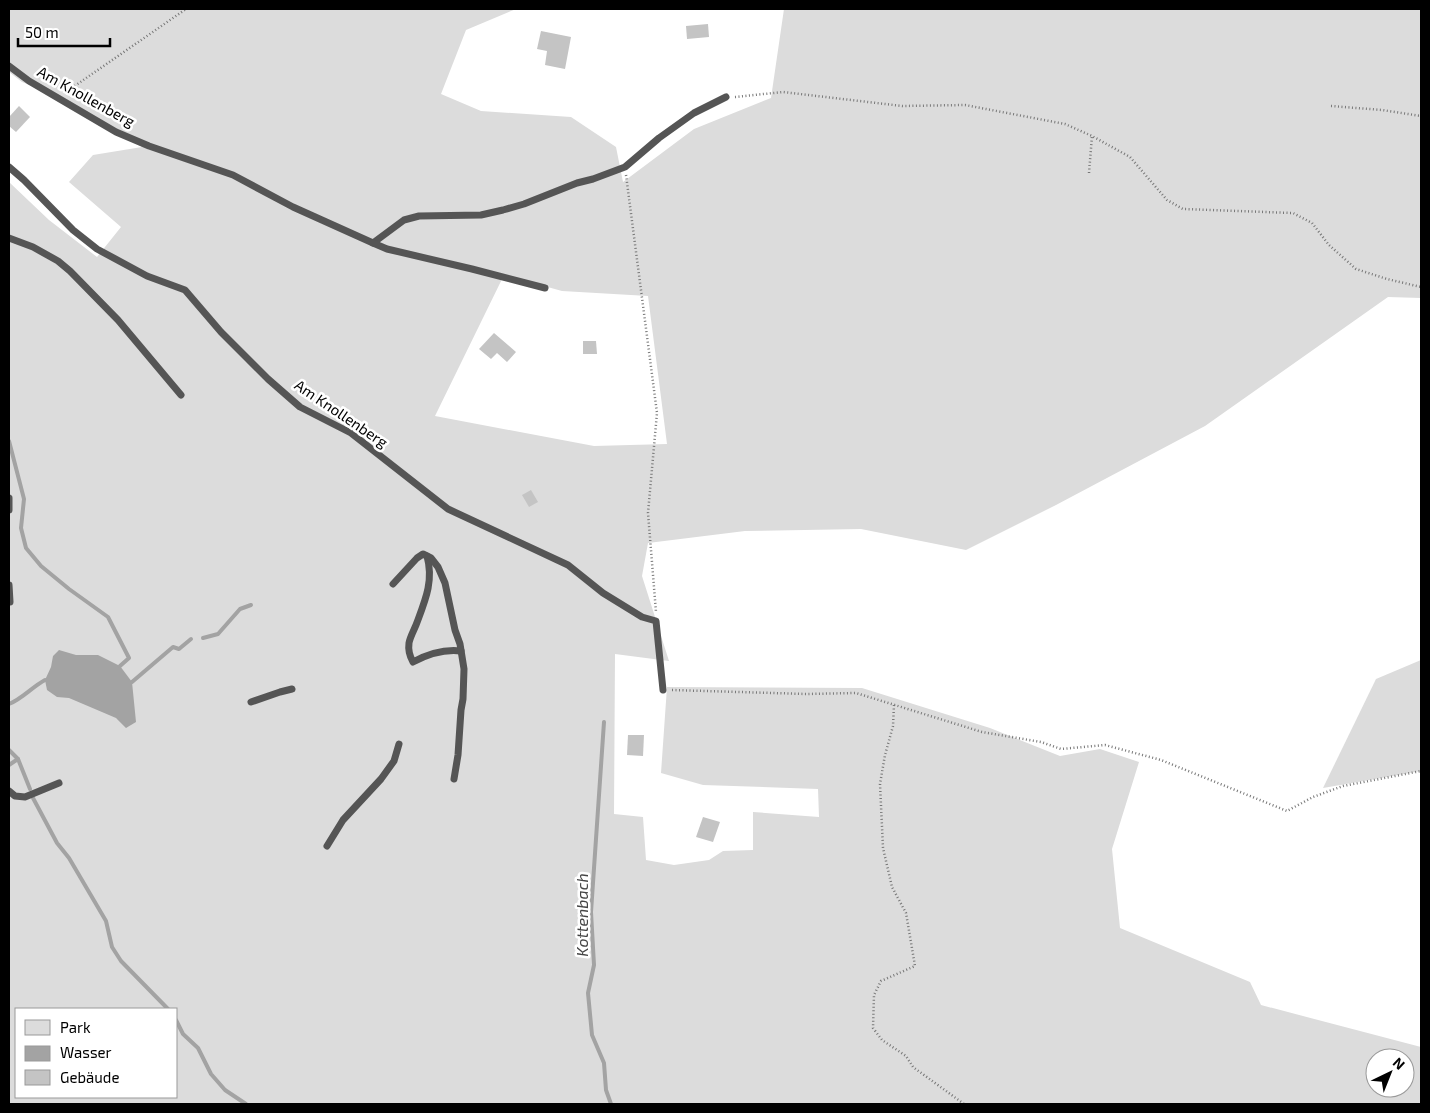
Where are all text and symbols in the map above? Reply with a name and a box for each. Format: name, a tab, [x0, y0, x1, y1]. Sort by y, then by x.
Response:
scale bar	[18, 15, 110, 47]
text: 50 m	[25, 23, 59, 41]
street label: Am Knollenberg	[35, 62, 139, 131]
street label: Am Knollenberg	[292, 375, 392, 451]
water label: Kottenbach	[572, 873, 591, 957]
legend	[15, 1008, 178, 1098]
text: Park	[60, 1018, 91, 1036]
text: Wasser	[60, 1043, 112, 1061]
north arrow	[1365, 1048, 1415, 1098]
text: N	[1390, 1053, 1409, 1073]
text: Gebäude	[60, 1068, 119, 1086]

